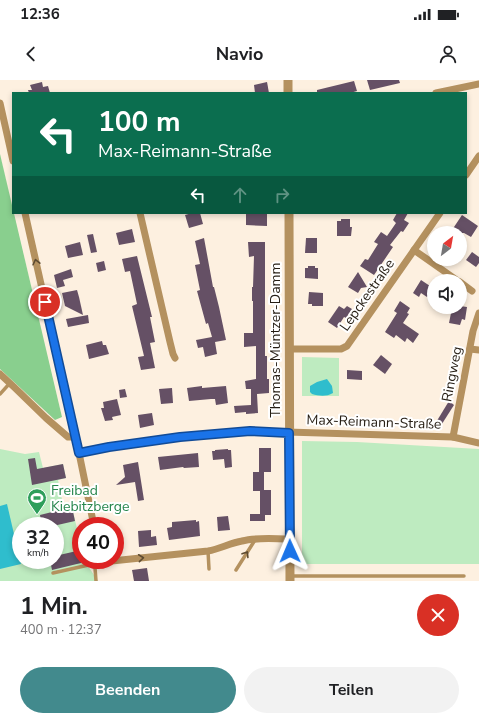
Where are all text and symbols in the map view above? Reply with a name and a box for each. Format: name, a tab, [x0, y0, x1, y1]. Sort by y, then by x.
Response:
text: 12:36	[20, 4, 60, 24]
text: Navio	[216, 42, 263, 66]
icon: back	[20, 43, 42, 65]
icon: person	[437, 43, 459, 65]
text: 100 m	[98, 103, 181, 141]
icon: left	[32, 108, 84, 160]
text: Max-Reimann-Straße	[98, 139, 272, 163]
icon: left	[187, 184, 209, 206]
icon: ahead	[229, 184, 251, 206]
icon: right	[271, 184, 293, 206]
north arrow	[427, 226, 467, 266]
map controls	[427, 226, 467, 314]
street label: Lepckestraße	[335, 255, 399, 335]
one-way arrow	[32, 259, 40, 265]
street label: Thomas-Müntzer-Damm	[266, 262, 285, 418]
button: sound	[427, 274, 467, 314]
pin	[28, 285, 62, 319]
icon: arrive	[34, 291, 56, 313]
street label: Ringweg	[437, 345, 467, 403]
street label: Max-Reimann-Straße	[306, 410, 442, 434]
place label: Freibad Kiebitzberge	[51, 481, 129, 516]
sports icon: Freibad Kiebitzberge	[26, 487, 48, 515]
speed limit sign: 40	[72, 517, 124, 569]
text: 32	[26, 524, 50, 551]
position arrow	[269, 530, 311, 572]
text: km/h	[27, 546, 49, 560]
one-way arrow	[241, 551, 249, 558]
one-way arrow	[138, 554, 144, 563]
text: 1 Min.	[20, 590, 88, 622]
button: close	[417, 594, 459, 636]
text: 400 m · 12:37	[20, 621, 102, 639]
button: Beenden	[20, 667, 236, 713]
button: Teilen	[244, 667, 459, 713]

